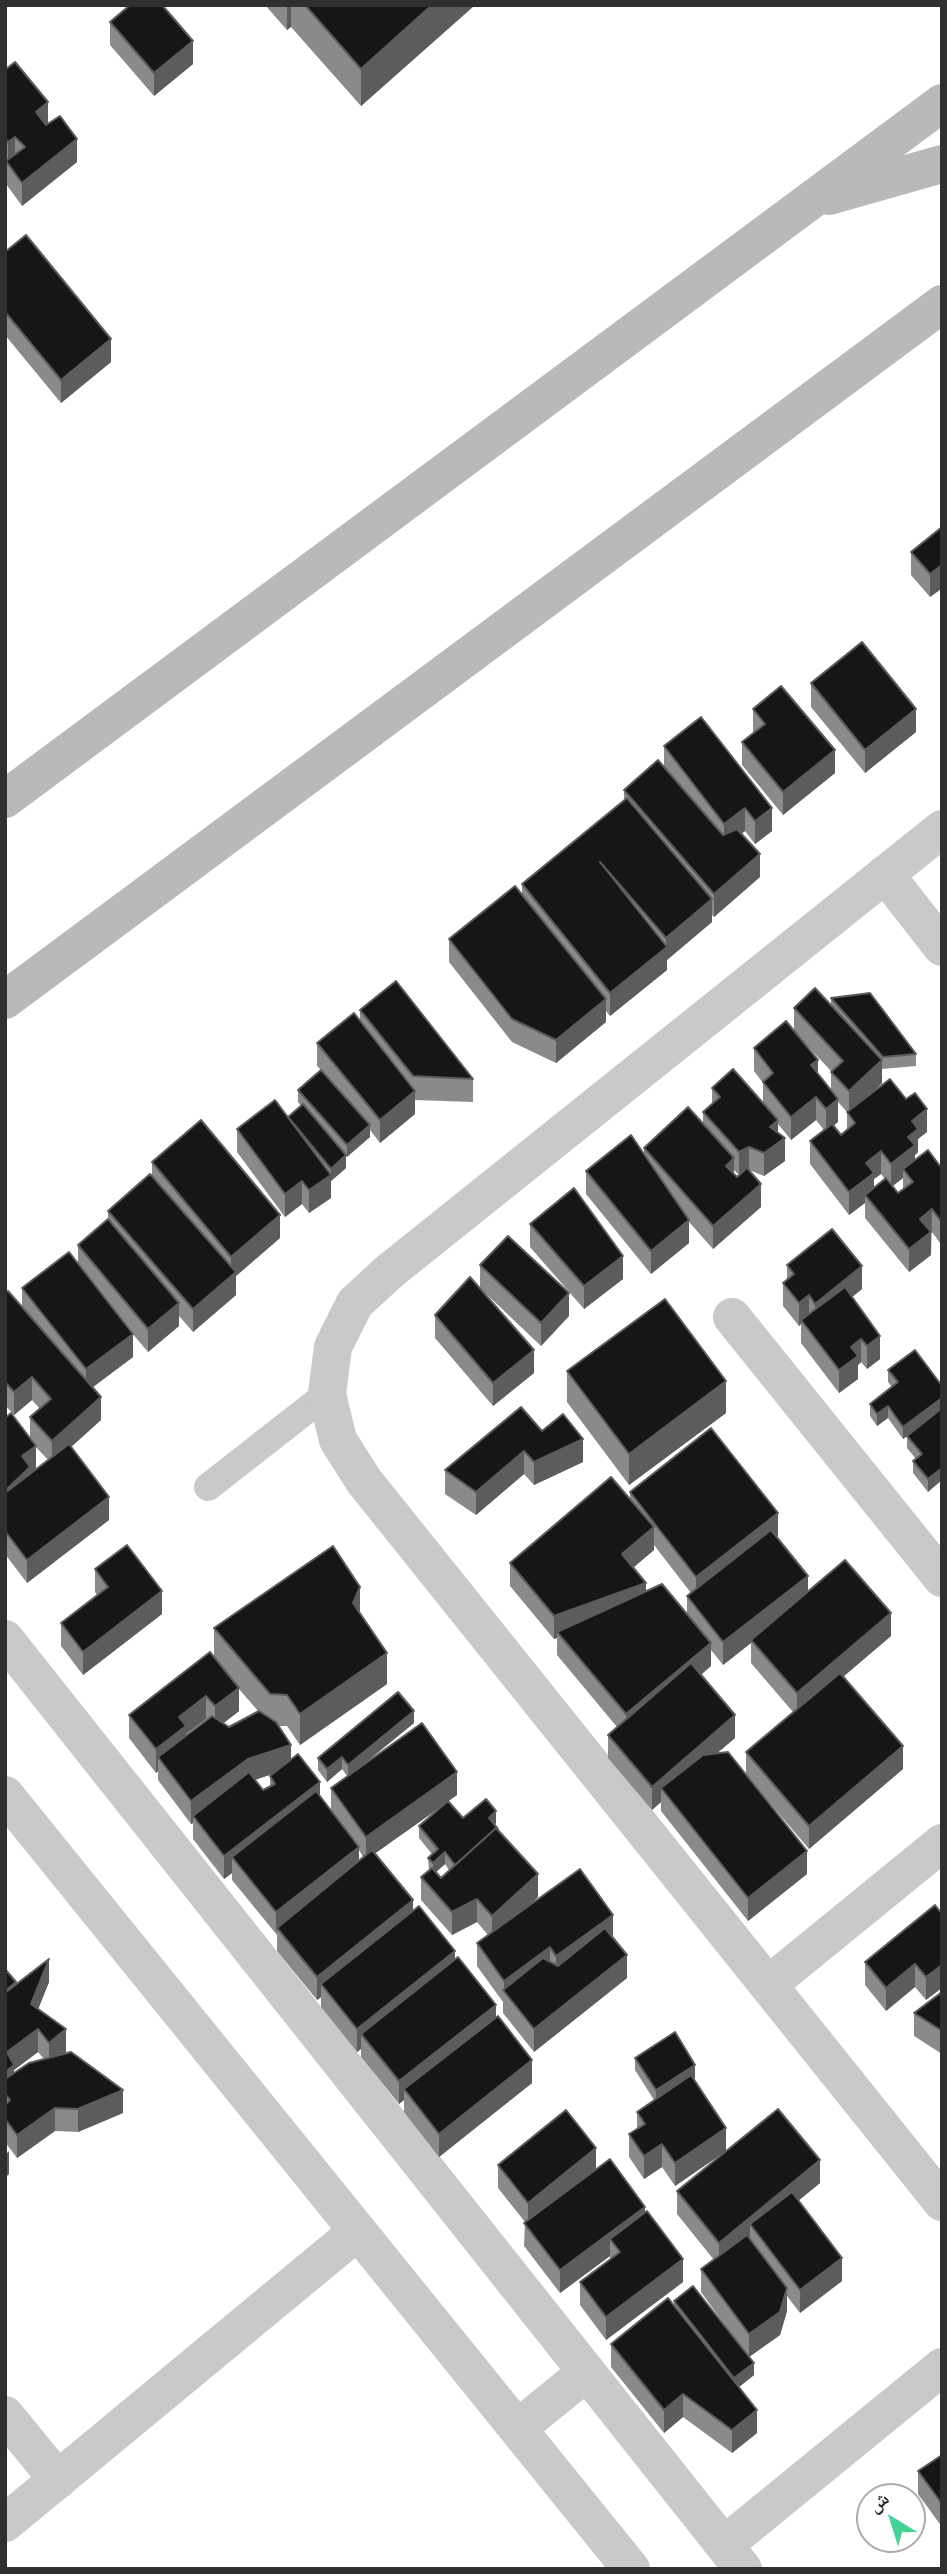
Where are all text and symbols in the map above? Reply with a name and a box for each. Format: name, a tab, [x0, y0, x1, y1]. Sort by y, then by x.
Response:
north arrow	[856, 2483, 926, 2553]
text: ش	[864, 2487, 894, 2518]

